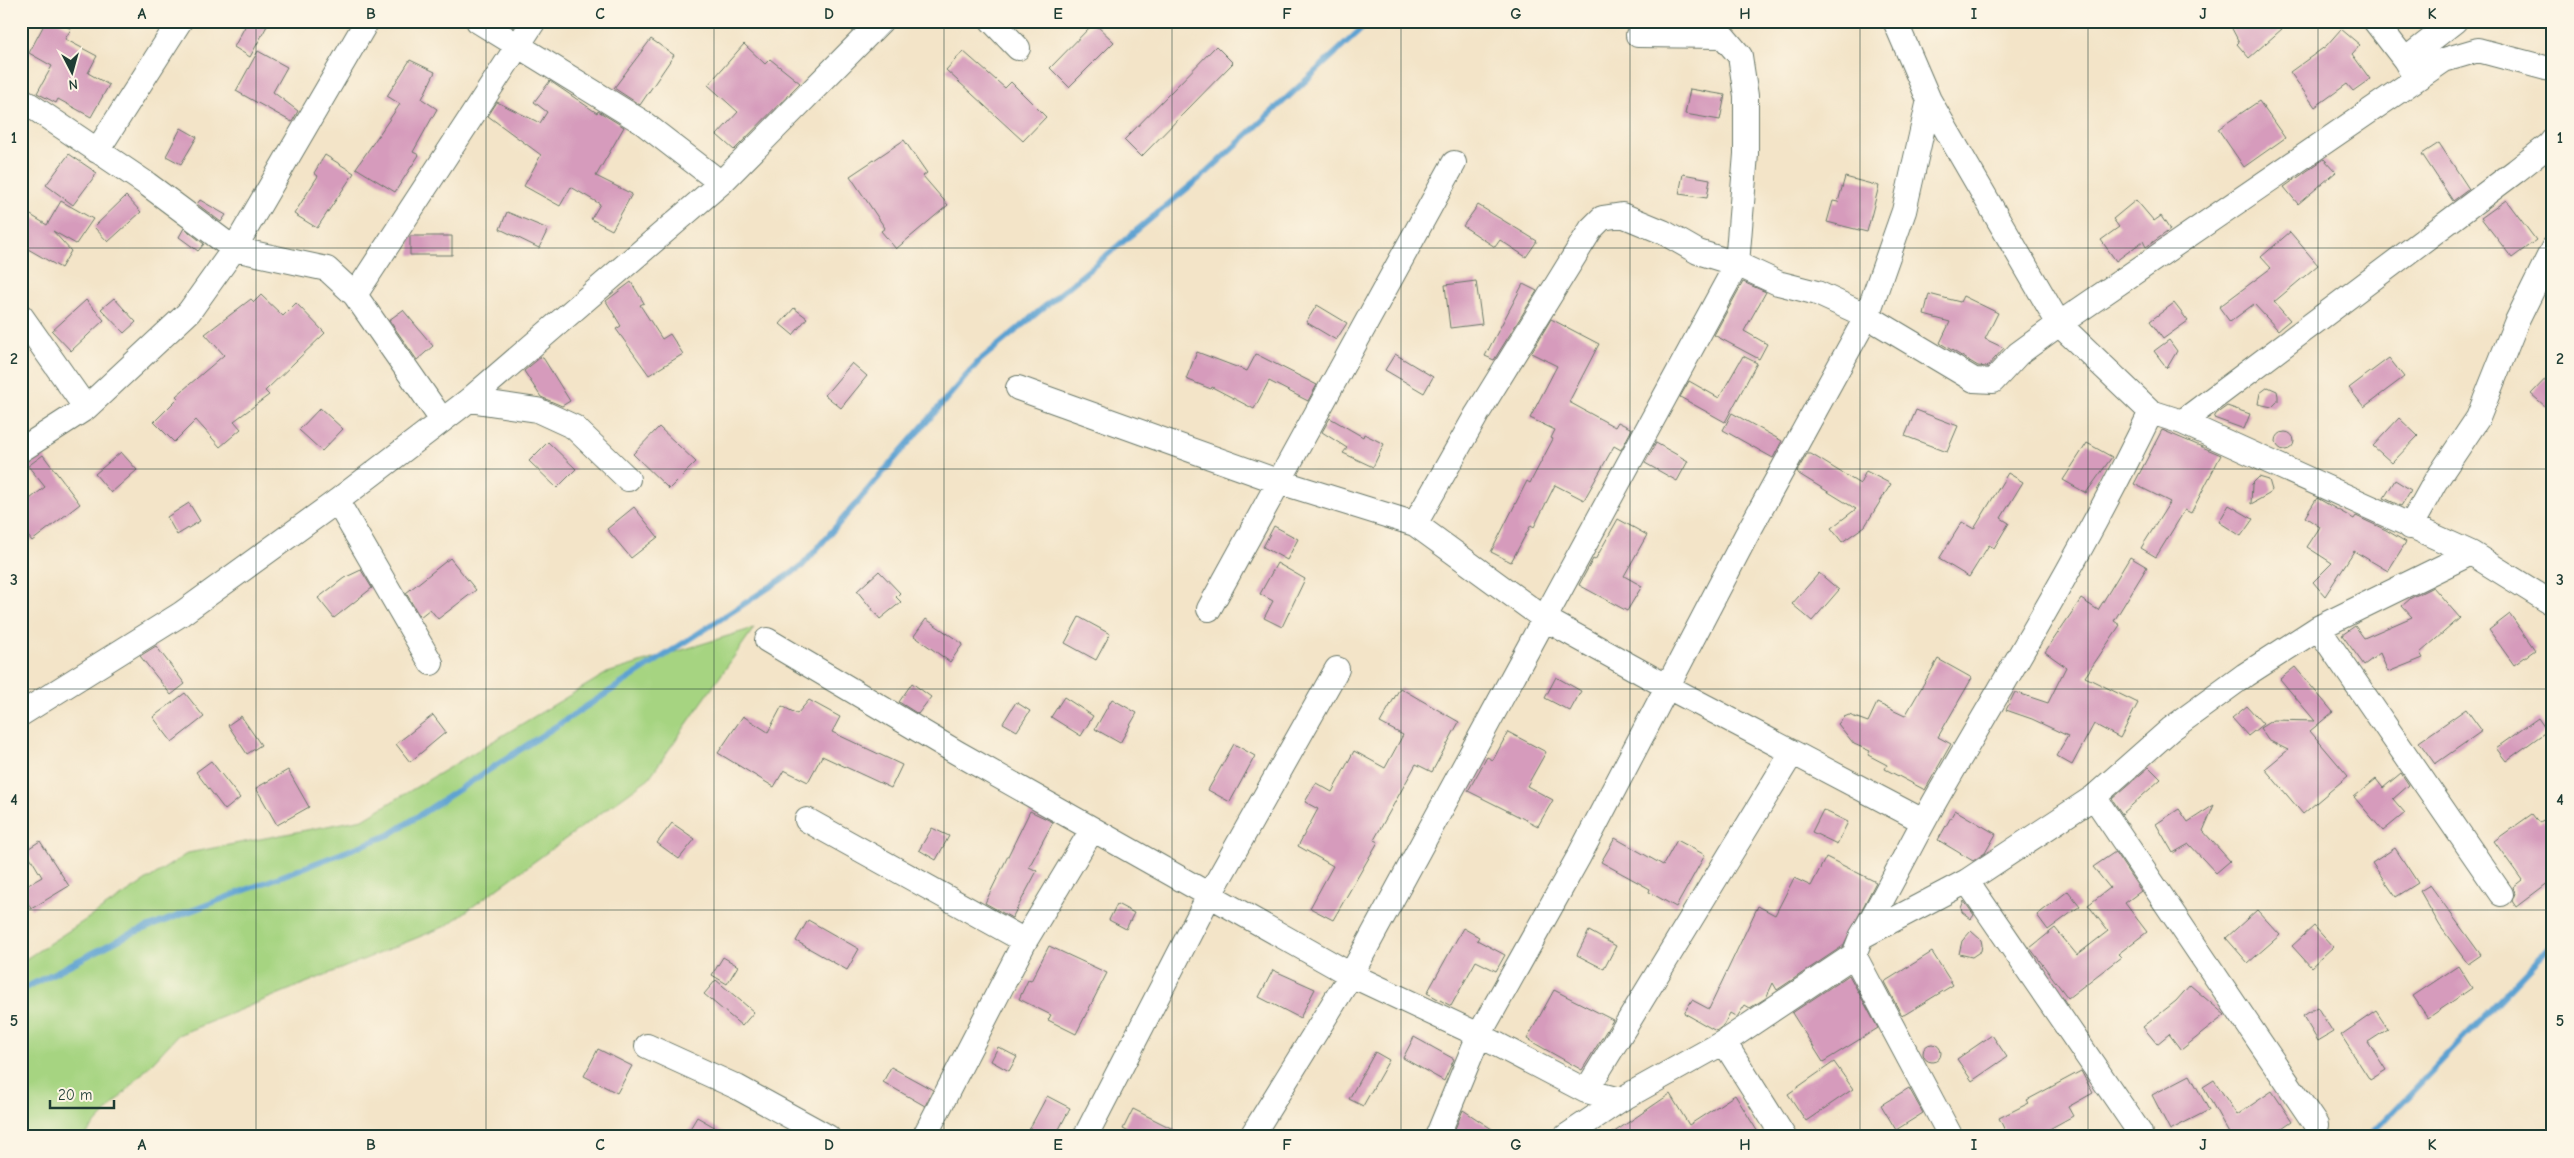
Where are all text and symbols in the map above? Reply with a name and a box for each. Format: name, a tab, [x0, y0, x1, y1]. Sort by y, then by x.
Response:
text: A	[138, 5, 147, 23]
text: B	[366, 5, 376, 23]
text: C	[595, 5, 605, 23]
text: D	[824, 5, 834, 23]
text: E	[1053, 5, 1063, 23]
text: F	[1282, 5, 1292, 23]
text: G	[1510, 5, 1522, 23]
text: H	[1739, 5, 1751, 23]
text: I	[1971, 5, 1977, 23]
text: J	[2199, 5, 2207, 23]
text: K	[2427, 5, 2437, 23]
north arrow	[48, 48, 98, 98]
text: N	[68, 76, 79, 93]
text: 1	[11, 129, 17, 147]
text: 1	[2557, 129, 2563, 147]
text: 2	[10, 350, 18, 368]
text: 2	[2556, 350, 2564, 368]
text: 3	[10, 571, 18, 589]
text: 3	[2556, 571, 2564, 589]
text: 4	[10, 791, 18, 809]
text: 4	[2556, 791, 2564, 809]
text: 5	[10, 1012, 18, 1030]
text: 5	[2556, 1012, 2564, 1030]
scale bar	[50, 1078, 114, 1110]
text: 20 m	[58, 1086, 92, 1104]
text: A	[138, 1136, 147, 1154]
text: B	[366, 1136, 376, 1154]
text: C	[595, 1136, 605, 1154]
text: D	[824, 1136, 834, 1154]
text: E	[1053, 1136, 1063, 1154]
text: F	[1282, 1136, 1292, 1154]
text: G	[1510, 1136, 1522, 1154]
text: H	[1739, 1136, 1751, 1154]
text: I	[1971, 1136, 1977, 1154]
text: J	[2199, 1136, 2207, 1154]
text: K	[2427, 1136, 2437, 1154]

